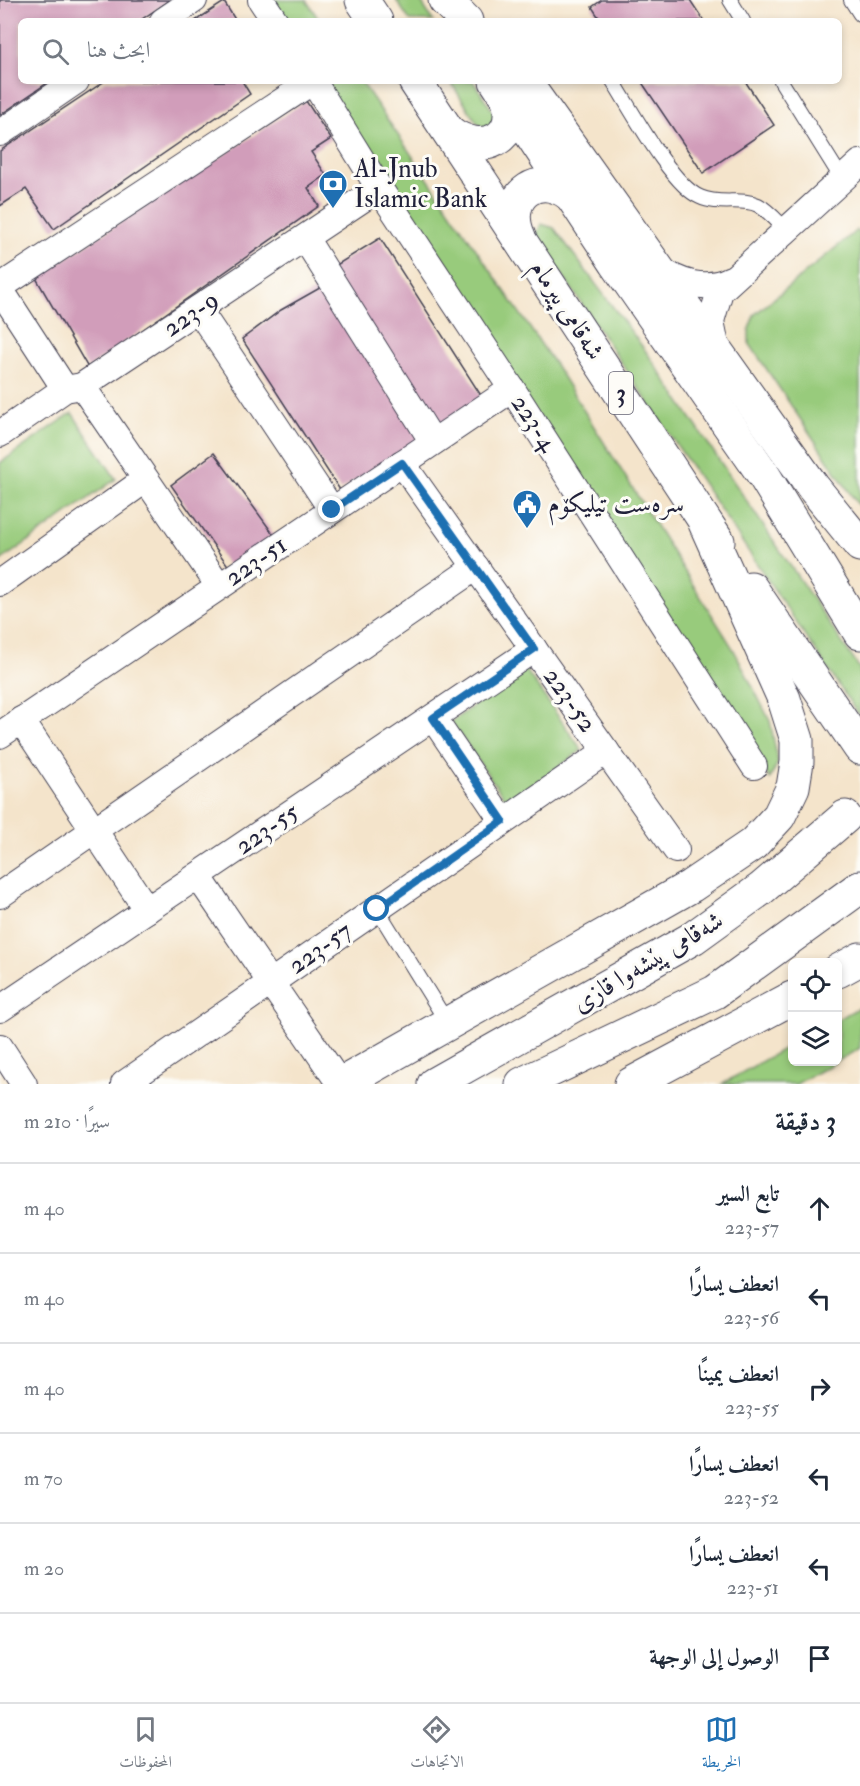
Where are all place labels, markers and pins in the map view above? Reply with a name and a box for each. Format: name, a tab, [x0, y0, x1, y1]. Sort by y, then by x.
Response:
place label: Al-Jnub Islamic Bank	[353, 153, 488, 215]
bank icon: Al-Jnub Islamic Bank	[317, 168, 349, 210]
public building icon: سره‌ست تیلیکۆم	[511, 488, 543, 530]
place label: سره‌ست تیلیکۆم	[548, 488, 684, 526]

